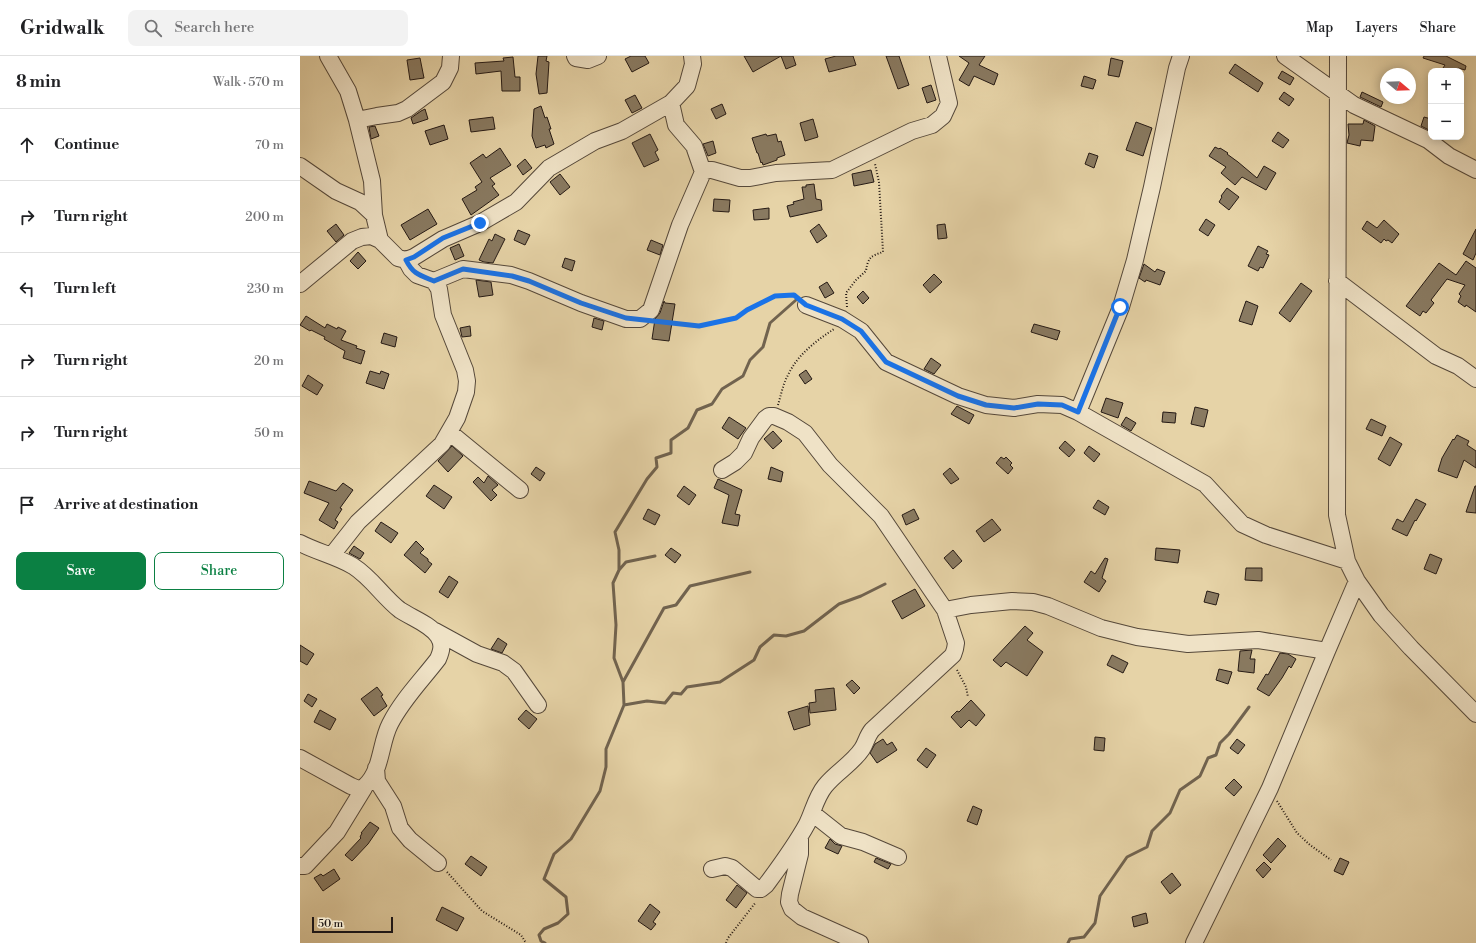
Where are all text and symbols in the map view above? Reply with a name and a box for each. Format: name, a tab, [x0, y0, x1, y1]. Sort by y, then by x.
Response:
search box	[128, 10, 408, 46]
text: Gridwalk	[20, 16, 104, 40]
icon: search	[142, 17, 164, 39]
text: Search here	[174, 18, 254, 37]
text: Map	[1306, 19, 1333, 37]
text: Layers	[1355, 19, 1398, 37]
text: Share	[1420, 19, 1456, 37]
north arrow	[1380, 68, 1416, 104]
map controls	[1428, 68, 1464, 140]
button: +	[1428, 68, 1464, 104]
text: 8 min	[16, 71, 61, 93]
text: Walk · 570 m	[213, 74, 284, 90]
button: −	[1428, 104, 1464, 140]
icon: ahead	[16, 134, 38, 156]
text: Continue	[54, 135, 119, 154]
text: 70 m	[255, 137, 284, 153]
icon: right	[16, 206, 38, 228]
text: Turn right	[54, 207, 128, 226]
text: 200 m	[245, 209, 284, 225]
route end	[471, 214, 489, 232]
icon: left	[16, 278, 38, 300]
text: Turn left	[54, 279, 116, 298]
text: 230 m	[247, 281, 284, 297]
route start	[1111, 298, 1129, 316]
icon: right	[16, 350, 38, 372]
text: Turn right	[54, 351, 128, 370]
text: 20 m	[254, 353, 284, 369]
icon: right	[16, 422, 38, 444]
text: Turn right	[54, 423, 128, 442]
text: 50 m	[254, 425, 284, 441]
icon: arrive	[16, 494, 38, 516]
text: Arrive at destination	[54, 495, 198, 514]
button: Save	[16, 552, 146, 590]
button: Share	[154, 552, 284, 590]
scale bar	[312, 915, 393, 934]
text: 50 m	[318, 917, 343, 931]

